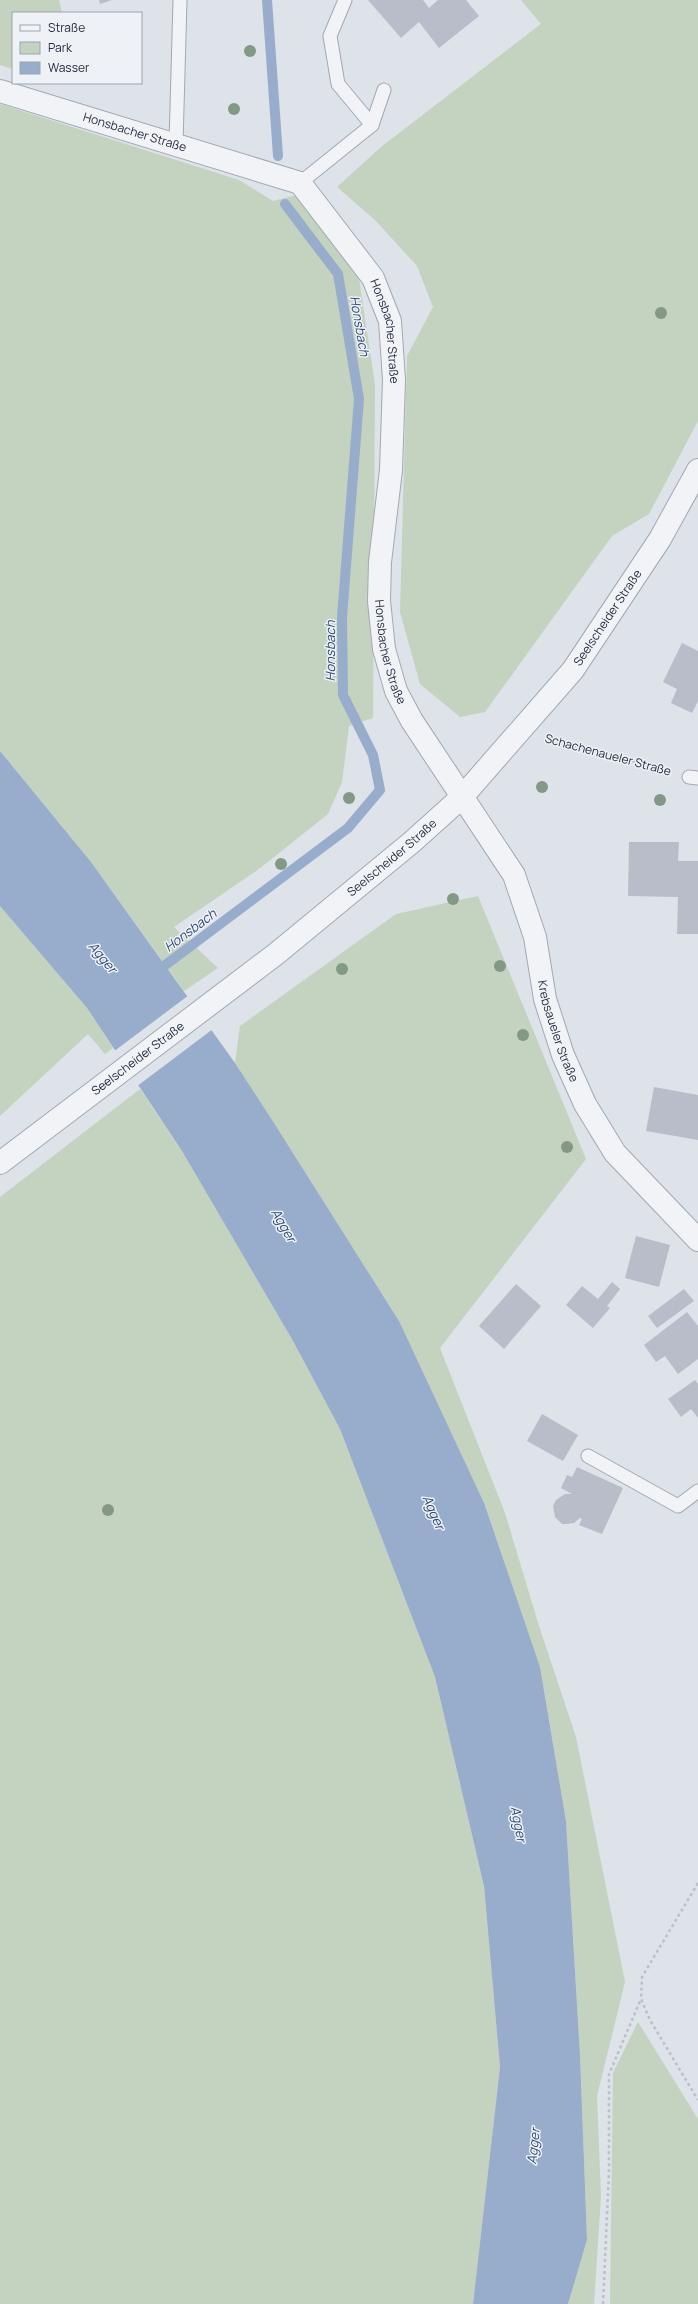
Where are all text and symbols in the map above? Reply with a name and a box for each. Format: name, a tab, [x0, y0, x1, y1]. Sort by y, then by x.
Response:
legend	[12, 12, 142, 84]
text: Straße	[48, 19, 85, 36]
text: Park	[48, 39, 73, 56]
text: Wasser	[48, 59, 90, 76]
street label: Honsbacher Straße	[81, 108, 189, 156]
street label: Honsbacher Straße	[366, 276, 403, 384]
water label: Honsbach	[346, 294, 374, 359]
street label: Seelscheider Straße	[569, 566, 645, 669]
street label: Honsbacher Straße	[371, 599, 411, 707]
water label: Honsbach	[321, 619, 339, 681]
street label: Schachenaueler Straße	[543, 729, 673, 780]
street label: Seelscheider Straße	[343, 815, 440, 900]
water label: Honsbach	[160, 904, 221, 956]
water label: Agger	[85, 937, 123, 978]
street label: Krebsaueler Straße	[534, 979, 583, 1084]
street label: Seelscheider Straße	[88, 1018, 187, 1099]
water label: Agger	[267, 1205, 302, 1247]
water label: Agger	[418, 1492, 450, 1534]
water label: Agger	[507, 1805, 532, 1846]
water label: Agger	[522, 2125, 544, 2165]

